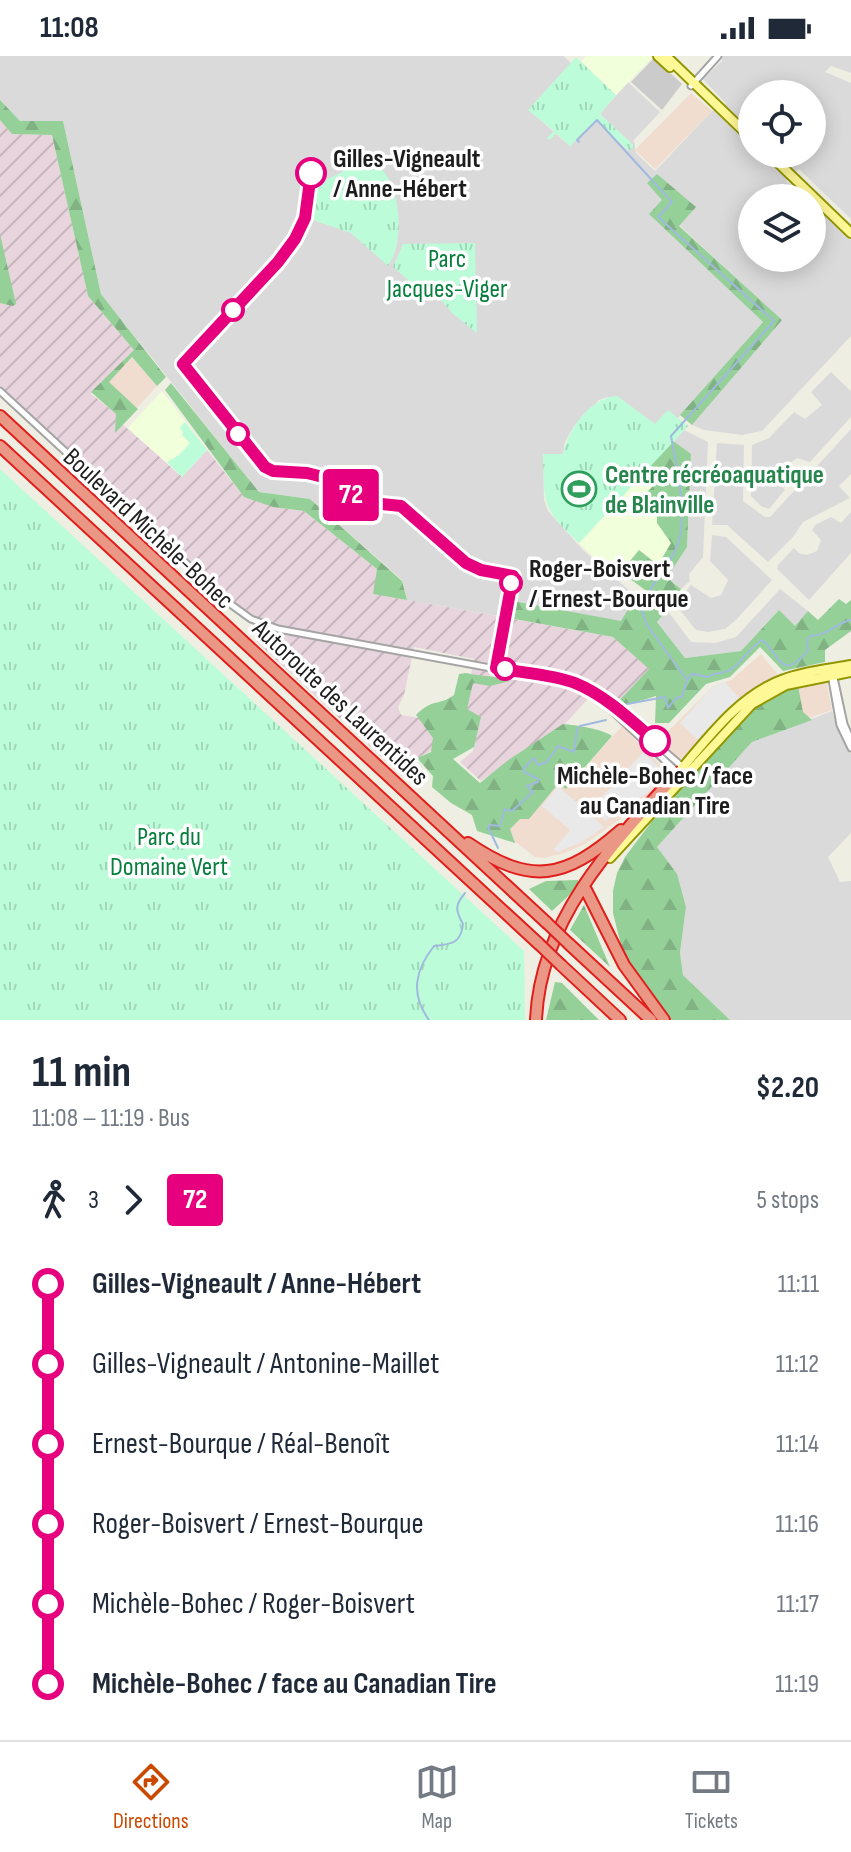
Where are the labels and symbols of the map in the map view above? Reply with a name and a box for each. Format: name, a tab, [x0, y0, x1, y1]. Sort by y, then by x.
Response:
place label: Gilles-Vigneault / Anne-Hébert	[333, 144, 481, 205]
marker: Gilles-Vigneault / Anne-Hébert	[296, 158, 326, 188]
park label: Parc Jacques-Viger	[386, 244, 508, 305]
unlabelled marker	[222, 299, 244, 321]
unlabelled marker	[227, 423, 249, 445]
street label: Boulevard Michèle-Bohec	[56, 442, 240, 616]
place label: Centre récréoaquatique de Blainville	[605, 460, 824, 521]
line badge: 72	[315, 469, 387, 521]
sports icon: Centre récréoaquatique de Blainville	[560, 470, 598, 508]
place label: Roger-Boisvert / Ernest-Bourque	[529, 554, 689, 615]
marker: Roger-Boisvert / Ernest-Bourque	[500, 572, 522, 594]
street label: Autoroute des Laurentides	[245, 613, 434, 793]
unlabelled marker	[494, 658, 516, 680]
marker: Michèle-Bohec / face au Canadian Tire	[640, 726, 670, 756]
place label: Michèle-Bohec / face au Canadian Tire	[557, 761, 753, 822]
park label: Parc du Domaine Vert	[110, 822, 228, 883]

